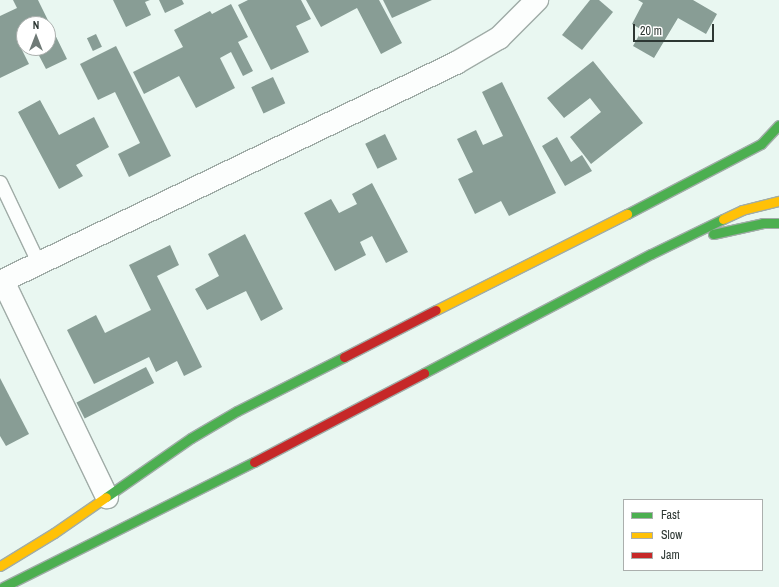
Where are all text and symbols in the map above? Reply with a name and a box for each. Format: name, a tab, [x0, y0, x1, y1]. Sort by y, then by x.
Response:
north arrow	[16, 16, 56, 56]
scale bar	[635, 16, 716, 42]
text: N	[33, 18, 39, 32]
text: 20 m	[640, 23, 662, 39]
legend	[623, 499, 763, 571]
text: Fast	[661, 507, 680, 523]
text: Slow	[661, 527, 682, 543]
text: Jam	[661, 547, 680, 563]

